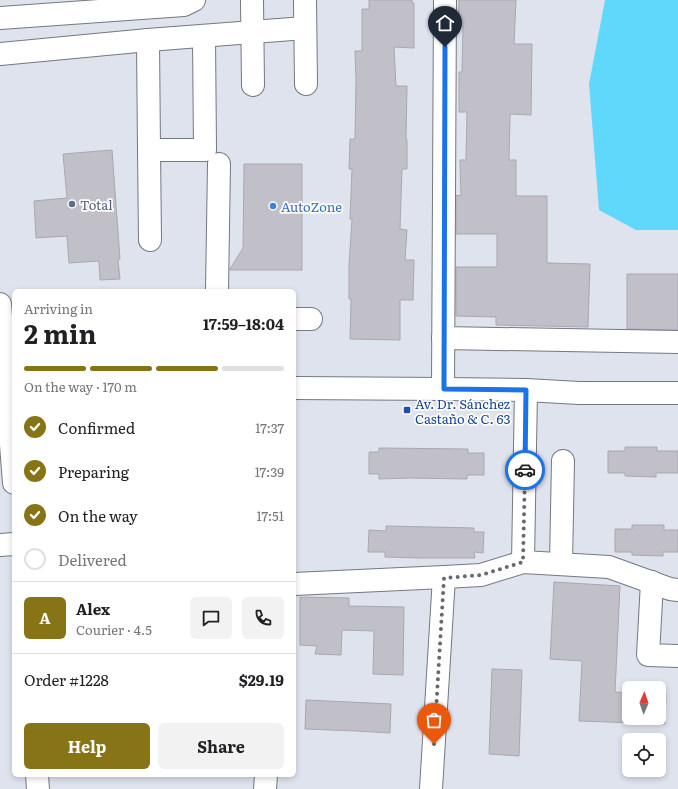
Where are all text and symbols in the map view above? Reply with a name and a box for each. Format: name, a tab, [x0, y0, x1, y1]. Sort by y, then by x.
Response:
pin	[428, 6, 462, 47]
icon: home	[434, 12, 456, 34]
place label: Total	[80, 195, 113, 214]
place label: AutoZone	[281, 197, 342, 216]
marker: Total	[67, 199, 77, 209]
marker: AutoZone	[268, 201, 278, 211]
text: Arriving in	[24, 299, 93, 318]
text: 17:59–18:04	[203, 312, 284, 335]
text: 2 min	[24, 313, 97, 352]
text: On the way · 170 m	[24, 377, 137, 396]
place label: Av. Dr. Sánchez Castaño & C. 63	[415, 394, 511, 428]
marker: Av. Dr. Sánchez Castaño & C. 63	[402, 405, 412, 415]
icon: check	[24, 416, 46, 438]
text: Confirmed	[58, 416, 135, 439]
text: 17:37	[255, 418, 284, 437]
courier	[505, 450, 545, 490]
icon: car	[514, 459, 536, 481]
icon: check	[24, 460, 46, 482]
text: Preparing	[58, 460, 129, 483]
text: 17:39	[255, 462, 284, 481]
icon: check	[24, 504, 46, 526]
text: On the way	[58, 504, 138, 527]
text: 17:51	[257, 506, 284, 525]
text: Delivered	[58, 548, 127, 571]
text: Alex	[76, 597, 110, 620]
button: chat	[190, 597, 232, 639]
button: phone	[242, 597, 284, 639]
text: A	[39, 606, 51, 629]
text: Courier · 4.5	[76, 620, 152, 639]
text: Order #1228	[24, 668, 109, 691]
text: $29.19	[239, 668, 284, 691]
north arrow	[622, 681, 666, 725]
map controls	[622, 681, 666, 777]
pin	[417, 703, 451, 744]
icon: bag	[423, 709, 445, 731]
button: Help	[24, 723, 150, 769]
button: Share	[158, 723, 284, 769]
button: locate	[622, 733, 666, 777]

